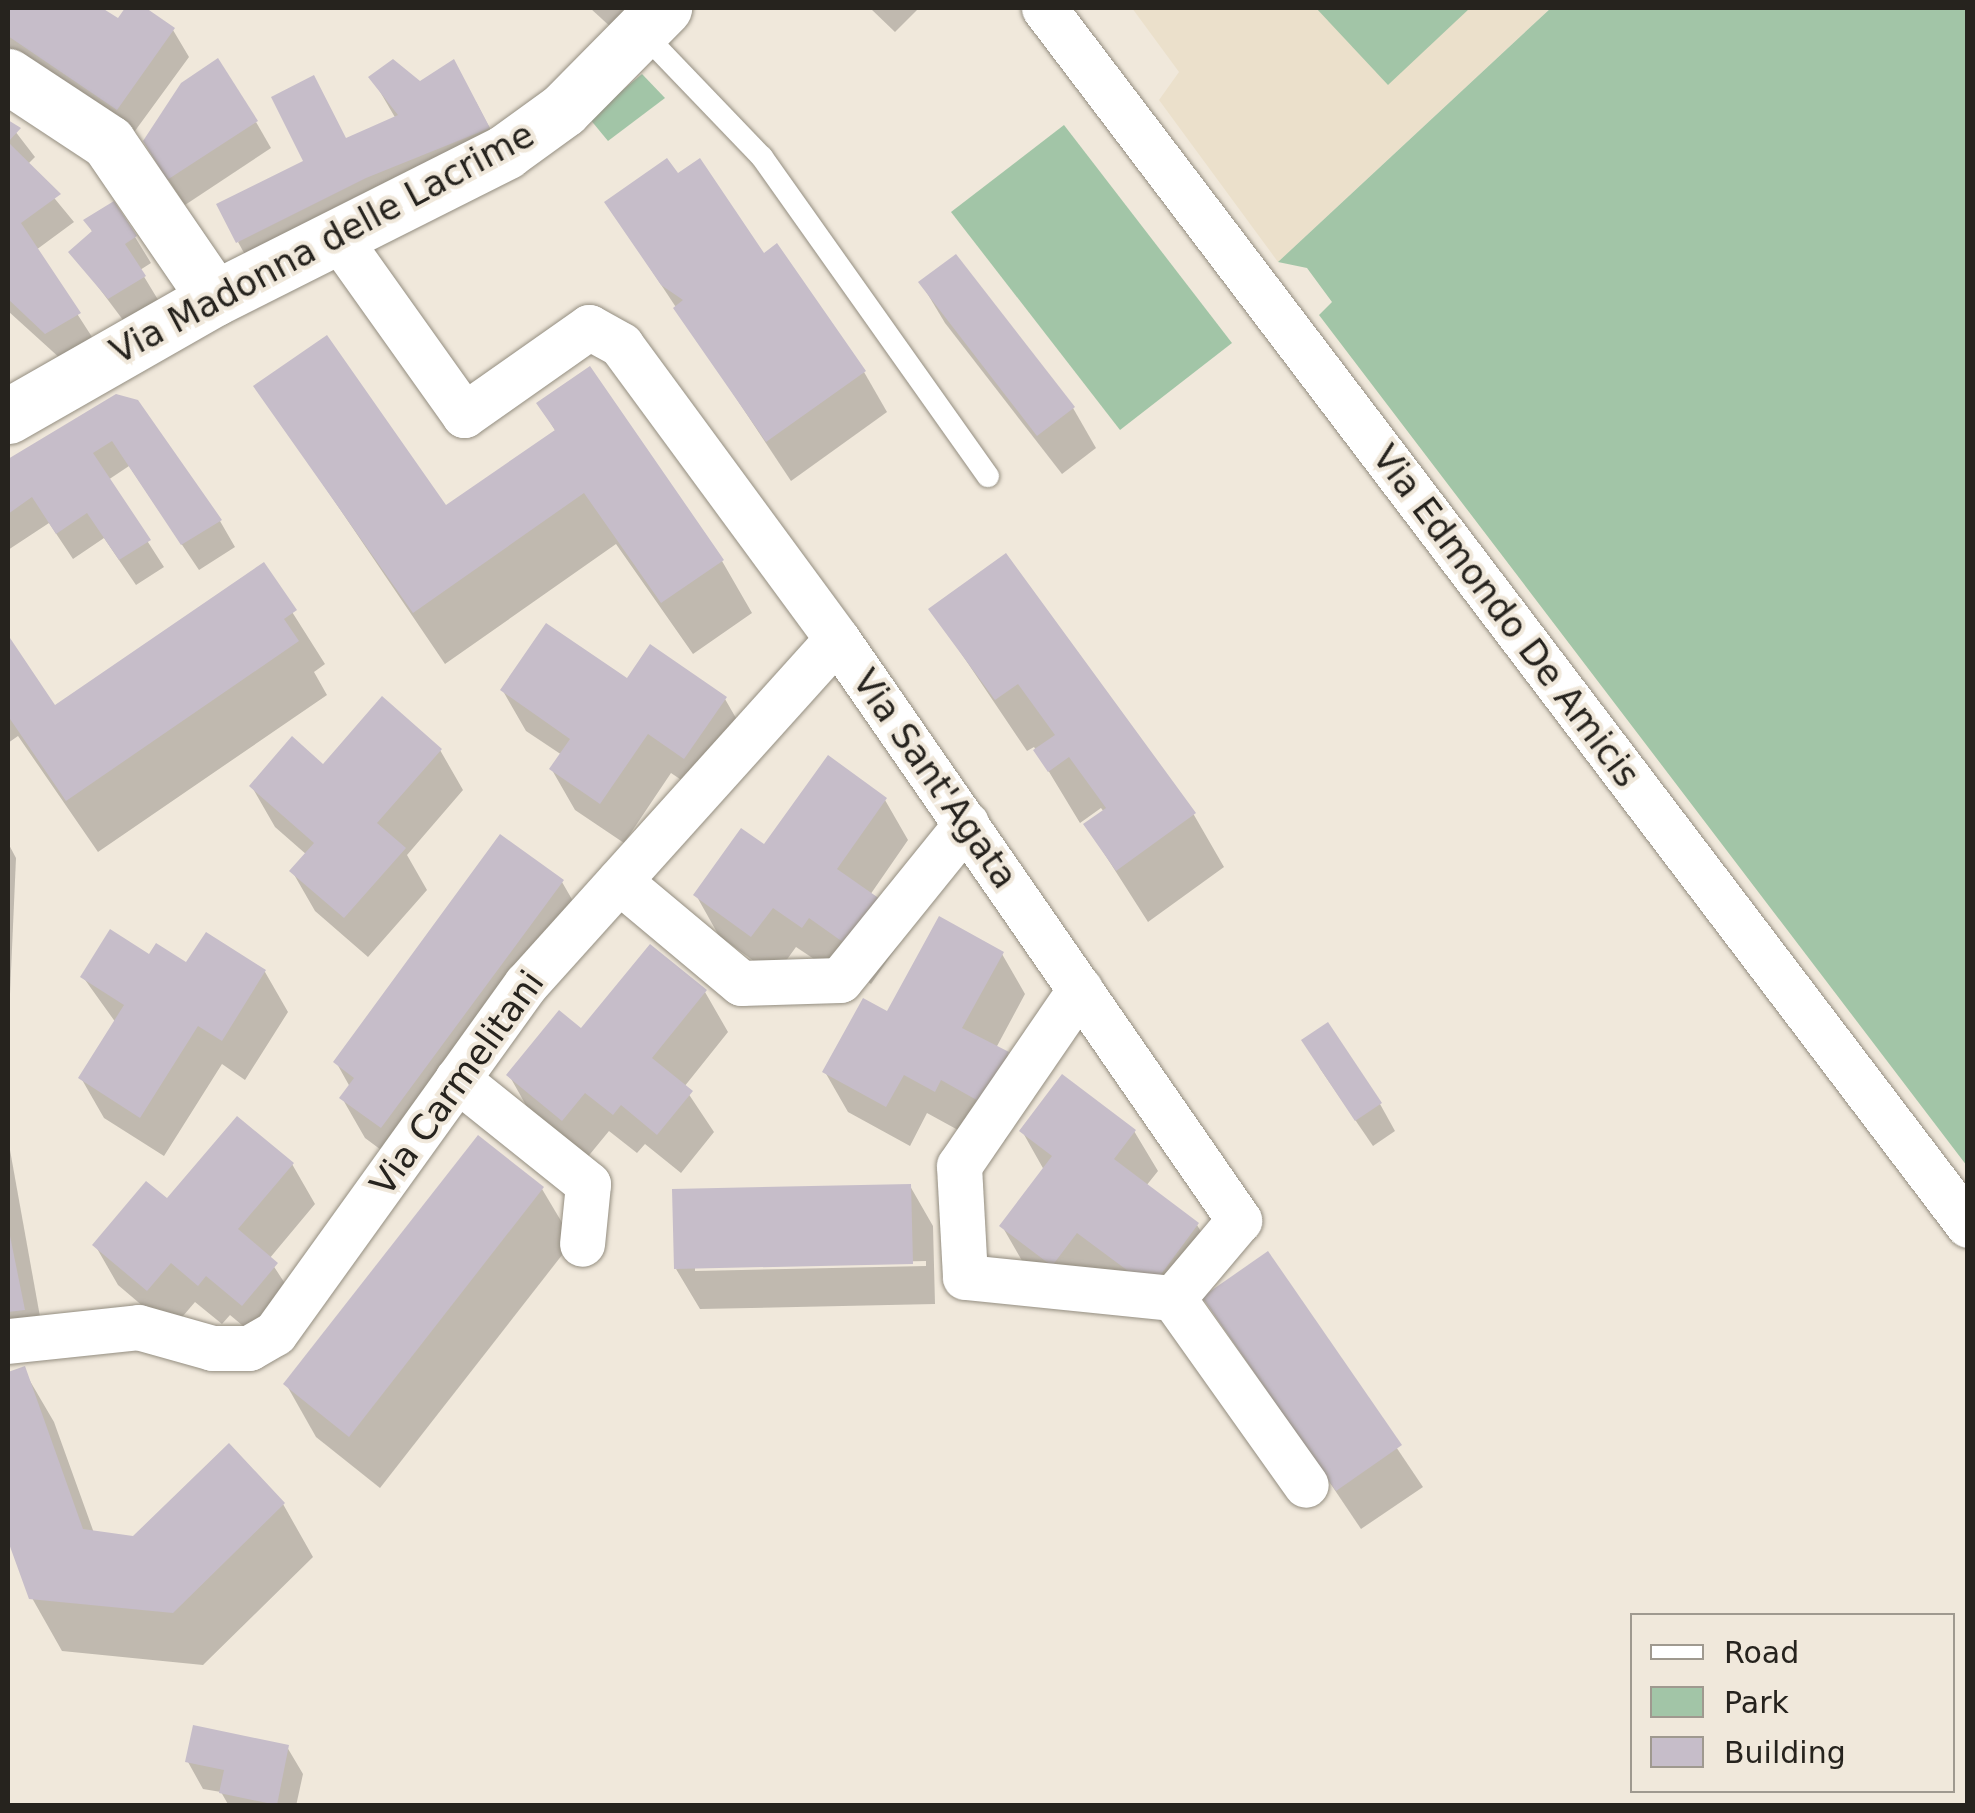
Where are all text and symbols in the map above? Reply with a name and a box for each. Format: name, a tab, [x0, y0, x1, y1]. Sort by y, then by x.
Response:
street label: Via Madonna delle Lacrime	[103, 113, 541, 373]
street label: Via Edmondo De Amicis	[1364, 437, 1648, 795]
street label: Via Sant'Agata	[844, 662, 1026, 896]
street label: Via Carmelitani	[361, 963, 553, 1203]
legend	[1630, 1613, 1955, 1793]
text: Road	[1724, 1635, 1799, 1670]
text: Park	[1724, 1685, 1789, 1720]
text: Building	[1724, 1735, 1846, 1770]

